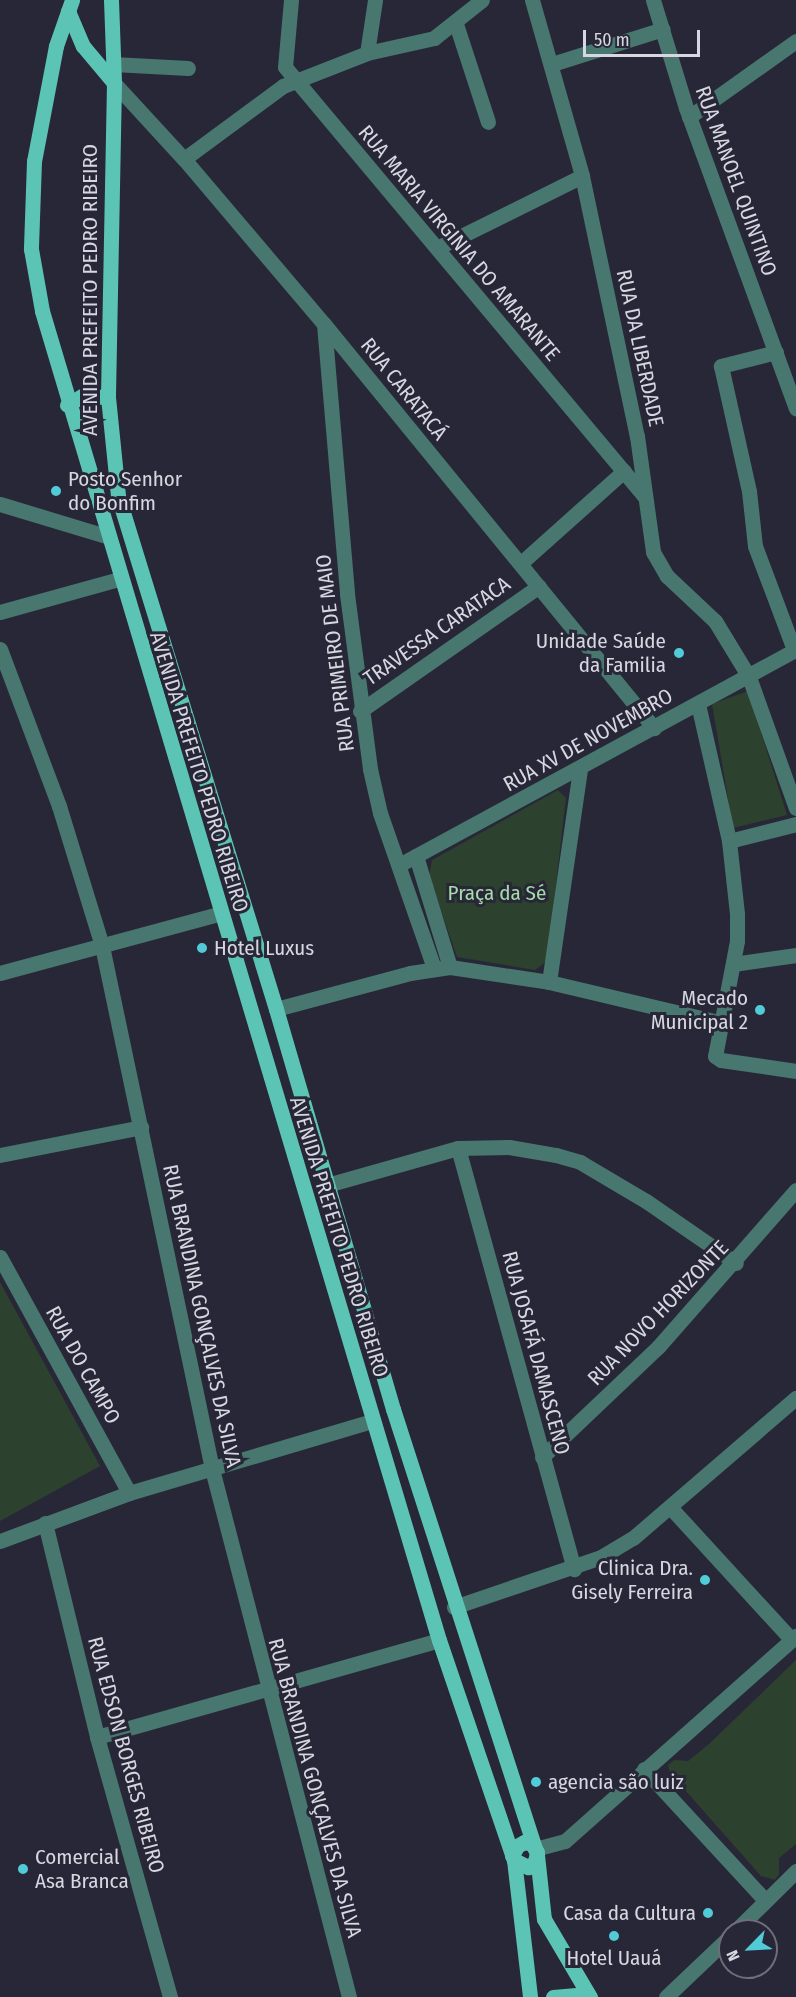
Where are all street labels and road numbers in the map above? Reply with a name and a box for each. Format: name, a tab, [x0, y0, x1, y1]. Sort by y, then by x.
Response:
street label: RUA MANOEL QUINTINO	[690, 83, 782, 279]
street label: RUA MARIA VIRGINIA DO AMARANTE	[353, 120, 565, 366]
street label: AVENIDA PREFEITO PEDRO RIBEIRO	[77, 144, 103, 436]
street label: RUA DA LIBERDADE	[611, 267, 669, 429]
street label: RUA CARATACÁ	[355, 333, 453, 445]
street label: RUA PRIMEIRO DE MAIO	[310, 553, 360, 753]
street label: TRAVESSA CARATACA	[359, 571, 515, 691]
street label: AVENIDA PREFEITO PEDRO RIBEIRO	[144, 629, 254, 915]
street label: RUA XV DE NOVEMBRO	[499, 683, 677, 797]
street label: AVENIDA PREFEITO PEDRO RIBEIRO	[284, 1094, 394, 1380]
street label: RUA BRANDINA GONÇALVES DA SILVA	[158, 1162, 246, 1470]
street label: RUA NOVO HORIZONTE	[582, 1235, 734, 1391]
street label: RUA JOSAFÁ DAMASCENO	[497, 1248, 575, 1458]
street label: RUA DO CAMPO	[40, 1302, 126, 1428]
street label: RUA EDSON BORGES RIBEIRO	[82, 1634, 170, 1876]
street label: RUA BRANDINA GONÇALVES DA SILVA	[263, 1636, 367, 1940]

